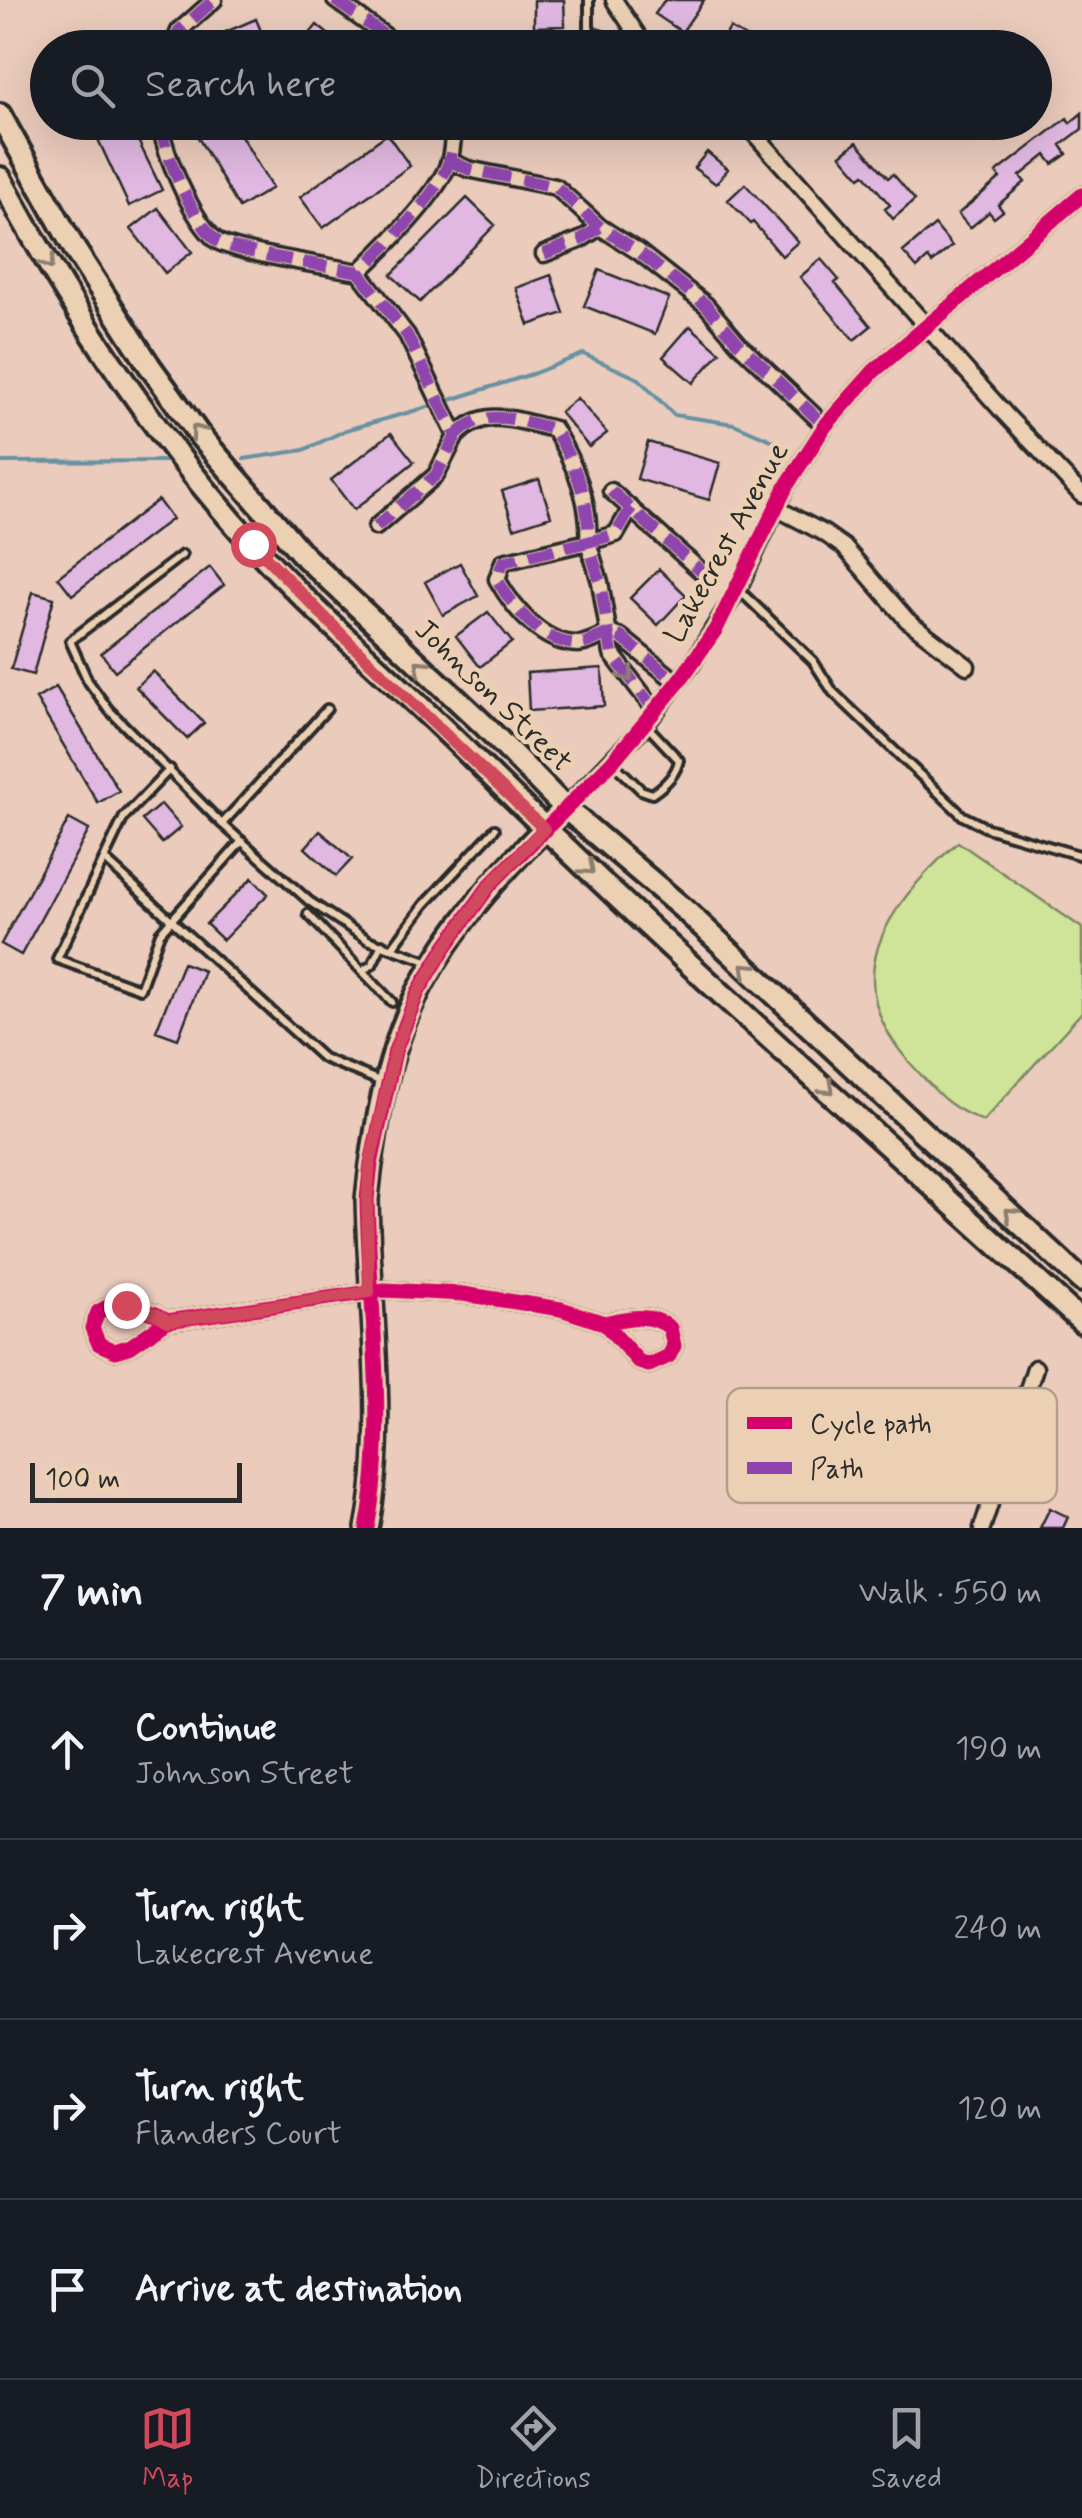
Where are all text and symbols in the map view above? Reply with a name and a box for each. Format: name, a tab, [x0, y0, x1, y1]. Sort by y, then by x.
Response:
search box	[30, 30, 1052, 140]
icon: search	[65, 58, 120, 113]
text: Search here	[145, 61, 336, 110]
one-way arrow	[35, 252, 55, 270]
one-way arrow	[192, 424, 209, 442]
street label: Lakecrest Avenue	[656, 436, 798, 650]
route start	[231, 522, 277, 568]
street label: Johnson Street	[406, 611, 580, 781]
one-way arrow	[415, 660, 433, 678]
one-way arrow	[615, 664, 633, 682]
one-way arrow	[576, 857, 595, 875]
one-way arrow	[740, 963, 759, 981]
one-way arrow	[816, 1076, 835, 1094]
one-way arrow	[1004, 1208, 1022, 1226]
route end	[104, 1283, 150, 1329]
legend	[727, 1388, 1057, 1503]
text: Cycle path	[810, 1407, 932, 1444]
text: Path	[810, 1452, 864, 1489]
scale bar	[30, 1458, 242, 1502]
text: 100 m	[45, 1462, 120, 1499]
text: 7 min	[40, 1566, 143, 1621]
text: Walk · 550 m	[859, 1572, 1042, 1614]
text: Continue	[135, 1704, 277, 1753]
icon: ahead	[40, 1722, 95, 1777]
text: 190 m	[955, 1728, 1042, 1770]
text: Johnson Street	[135, 1753, 354, 1795]
text: Turn right	[135, 1884, 304, 1933]
icon: right	[40, 1902, 95, 1957]
text: 240 m	[954, 1908, 1042, 1950]
text: Lakecrest Avenue	[135, 1933, 374, 1975]
text: Turn right	[135, 2064, 304, 2113]
icon: right	[40, 2082, 95, 2137]
text: 120 m	[957, 2088, 1042, 2130]
text: Flanders Court	[135, 2113, 342, 2155]
icon: arrive	[40, 2262, 95, 2317]
text: Arrive at destination	[135, 2265, 462, 2314]
tab: Map	[140, 2401, 195, 2498]
tab: Directions	[476, 2401, 591, 2498]
tab: Saved	[871, 2401, 942, 2498]

